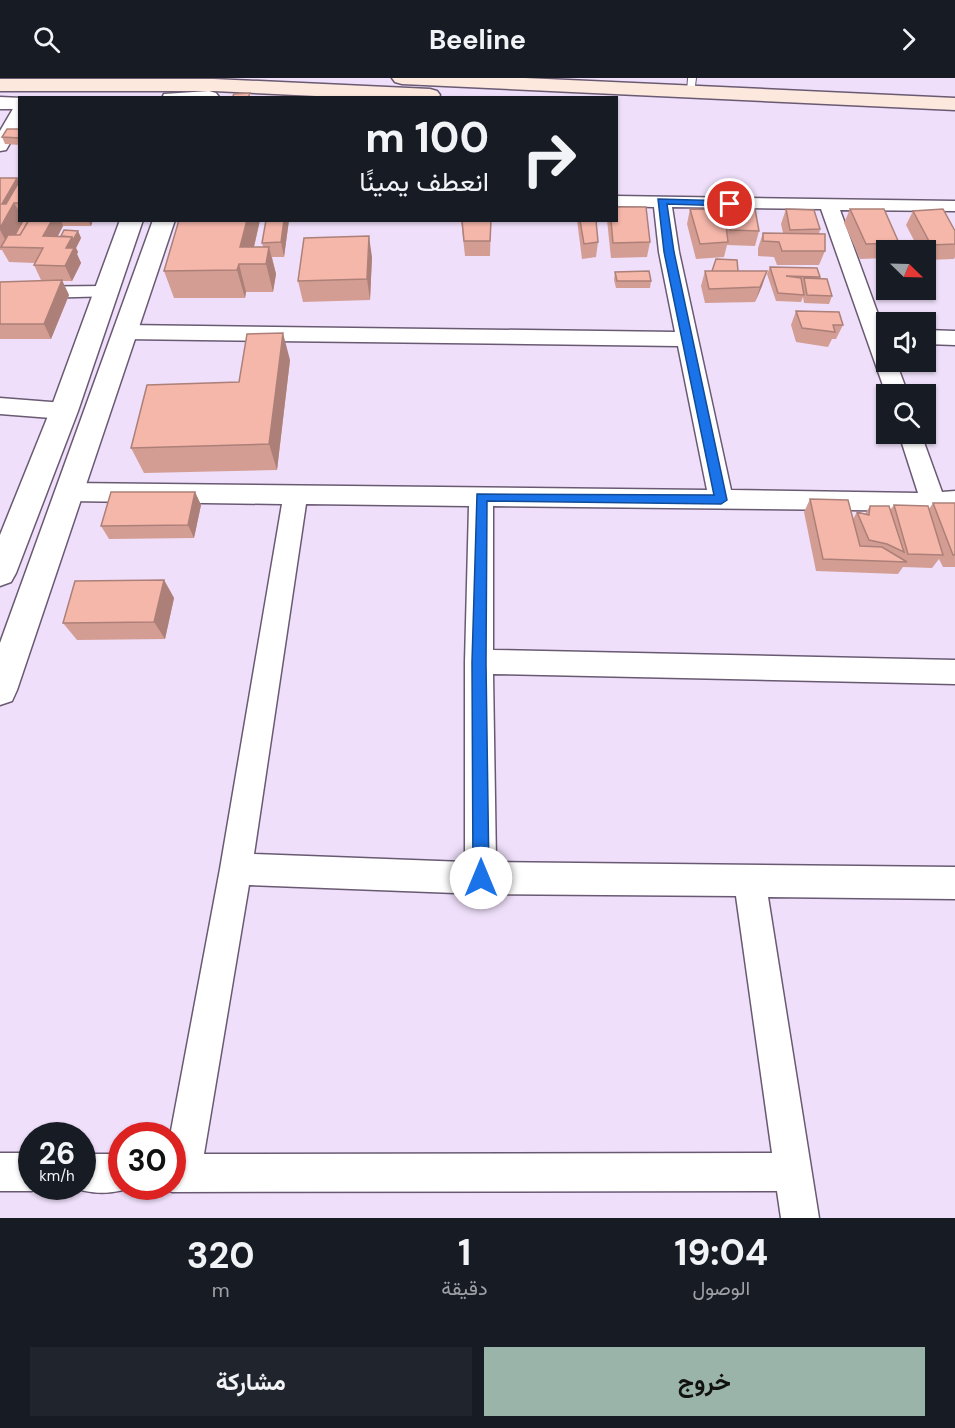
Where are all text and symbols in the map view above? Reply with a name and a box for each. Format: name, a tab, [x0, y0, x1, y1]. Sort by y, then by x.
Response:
text: Beeline	[429, 22, 526, 57]
icon: search	[30, 23, 63, 56]
icon: forward	[892, 23, 925, 56]
text: 100 m	[365, 110, 489, 165]
icon: right	[510, 120, 588, 198]
text: انعطف يمينًا	[359, 164, 489, 199]
pin	[704, 178, 755, 229]
icon: arrive	[713, 187, 746, 220]
north arrow	[876, 240, 936, 300]
map controls	[876, 240, 936, 444]
button: sound	[876, 312, 936, 372]
button: search	[876, 384, 936, 444]
position arrow	[449, 846, 513, 910]
speed limit sign: 30	[108, 1122, 186, 1200]
text: 26	[39, 1134, 75, 1173]
text: km/h	[39, 1166, 75, 1186]
text: 1	[458, 1229, 471, 1276]
text: 19:04	[674, 1229, 768, 1276]
text: 320	[187, 1232, 255, 1279]
text: دقيقة	[441, 1275, 488, 1301]
text: الوصول	[692, 1275, 750, 1301]
text: m	[212, 1277, 230, 1303]
button: مشاركة	[30, 1347, 472, 1416]
button: خروج	[484, 1347, 925, 1416]

